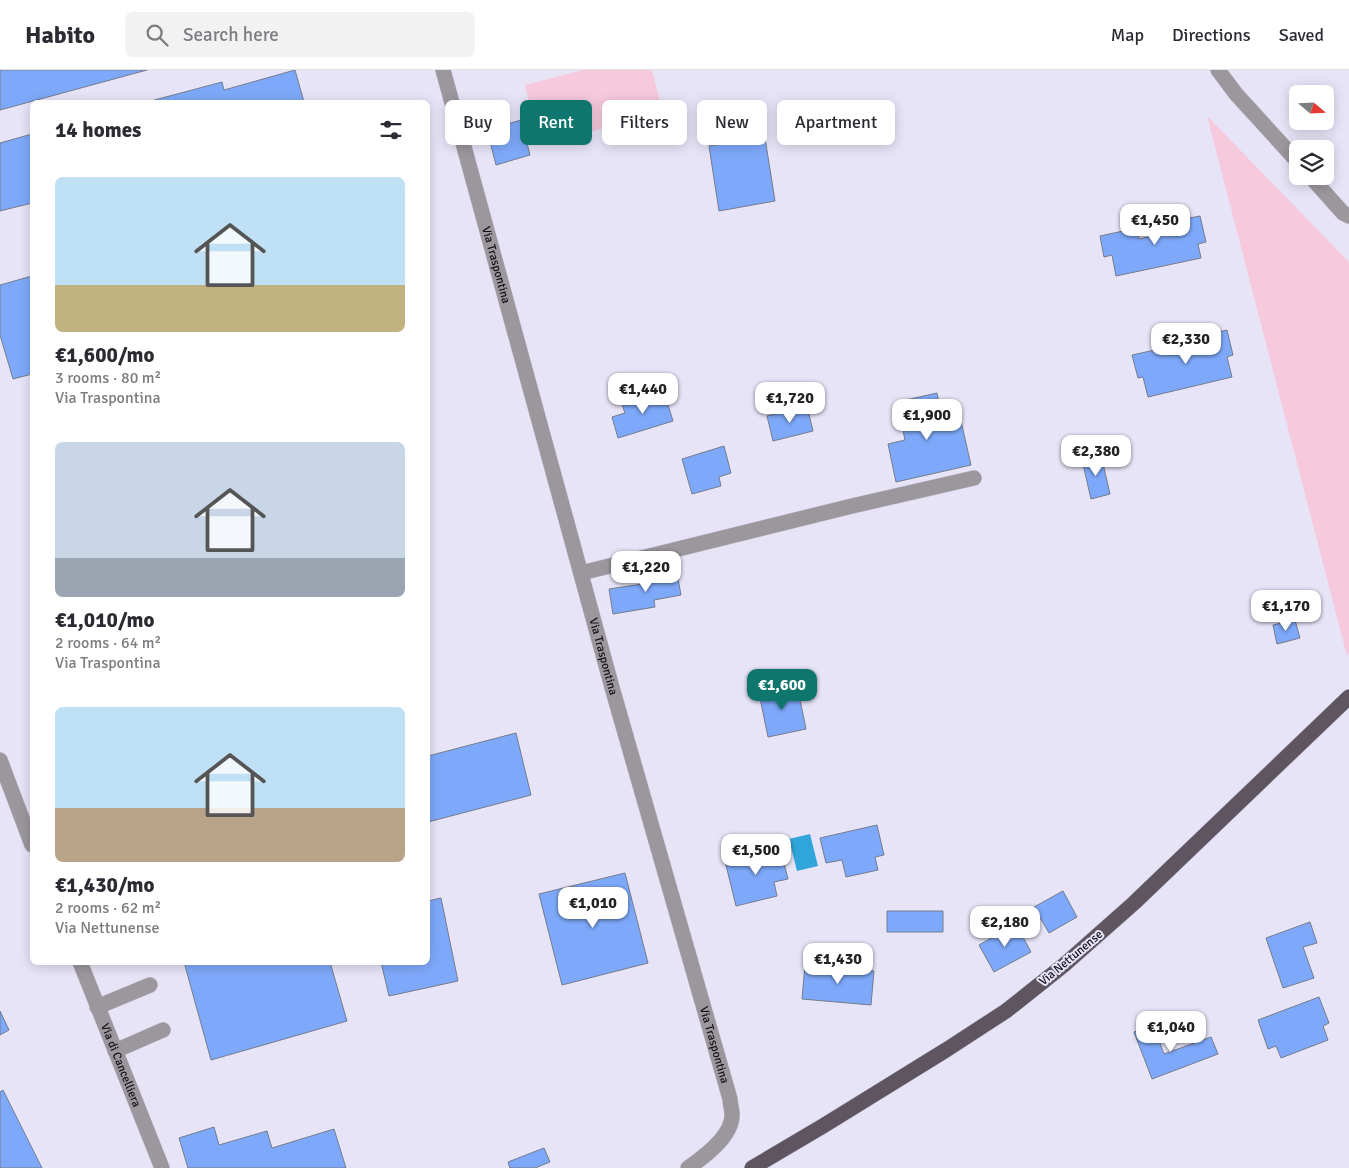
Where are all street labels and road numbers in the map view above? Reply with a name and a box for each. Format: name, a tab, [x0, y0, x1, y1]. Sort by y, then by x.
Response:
street label: Via Traspontina	[479, 225, 514, 305]
street label: Via Traspontina	[586, 616, 621, 697]
street label: Via Nettunense	[1036, 927, 1106, 989]
street label: Via Traspontina	[696, 1005, 733, 1085]
street label: Via di Cancelliera	[98, 1021, 145, 1109]

